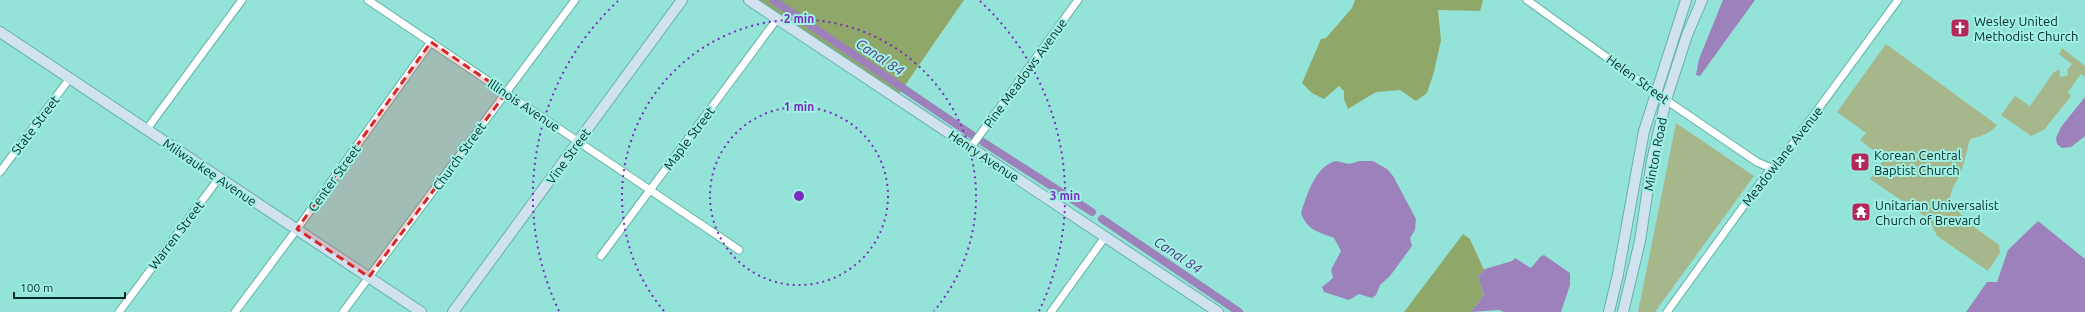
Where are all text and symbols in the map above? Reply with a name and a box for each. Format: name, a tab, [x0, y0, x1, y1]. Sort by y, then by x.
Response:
text: 2 min	[784, 12, 814, 25]
place label: Wesley United Methodist Church	[1974, 14, 2078, 43]
street label: Pine Meadows Avenue	[981, 16, 1069, 130]
church icon: Wesley United Methodist Church	[1949, 17, 1971, 39]
water label: Canal 84	[853, 35, 907, 79]
street label: Helen Street	[1604, 52, 1672, 106]
street label: Illinois Avenue	[485, 76, 563, 134]
street label: State Street	[8, 93, 62, 157]
text: 1 min	[784, 100, 814, 113]
street label: Maple Street	[661, 104, 717, 172]
street label: Meadowlane Avenue	[1739, 104, 1825, 208]
street label: Minton Road	[1641, 116, 1669, 192]
street label: Church Street	[430, 119, 488, 193]
street label: Vine Street	[543, 125, 593, 187]
street label: Henry Avenue	[946, 127, 1022, 185]
street label: Milwaukee Avenue	[161, 136, 259, 208]
street label: Center Street	[305, 142, 363, 214]
place label: Korean Central Baptist Church	[1874, 148, 1962, 177]
church icon: Korean Central Baptist Church	[1849, 151, 1871, 173]
centre of rings	[792, 189, 806, 203]
text: 3 min	[1050, 189, 1080, 202]
street label: Warren Street	[146, 198, 206, 272]
place label: Unitarian Universalist Church of Brevard	[1875, 198, 1999, 227]
temple icon: Unitarian Universalist Church of Brevard	[1850, 201, 1872, 223]
water label: Canal 84	[1151, 233, 1205, 277]
scale bar	[14, 274, 125, 300]
text: 100 m	[20, 281, 53, 294]

